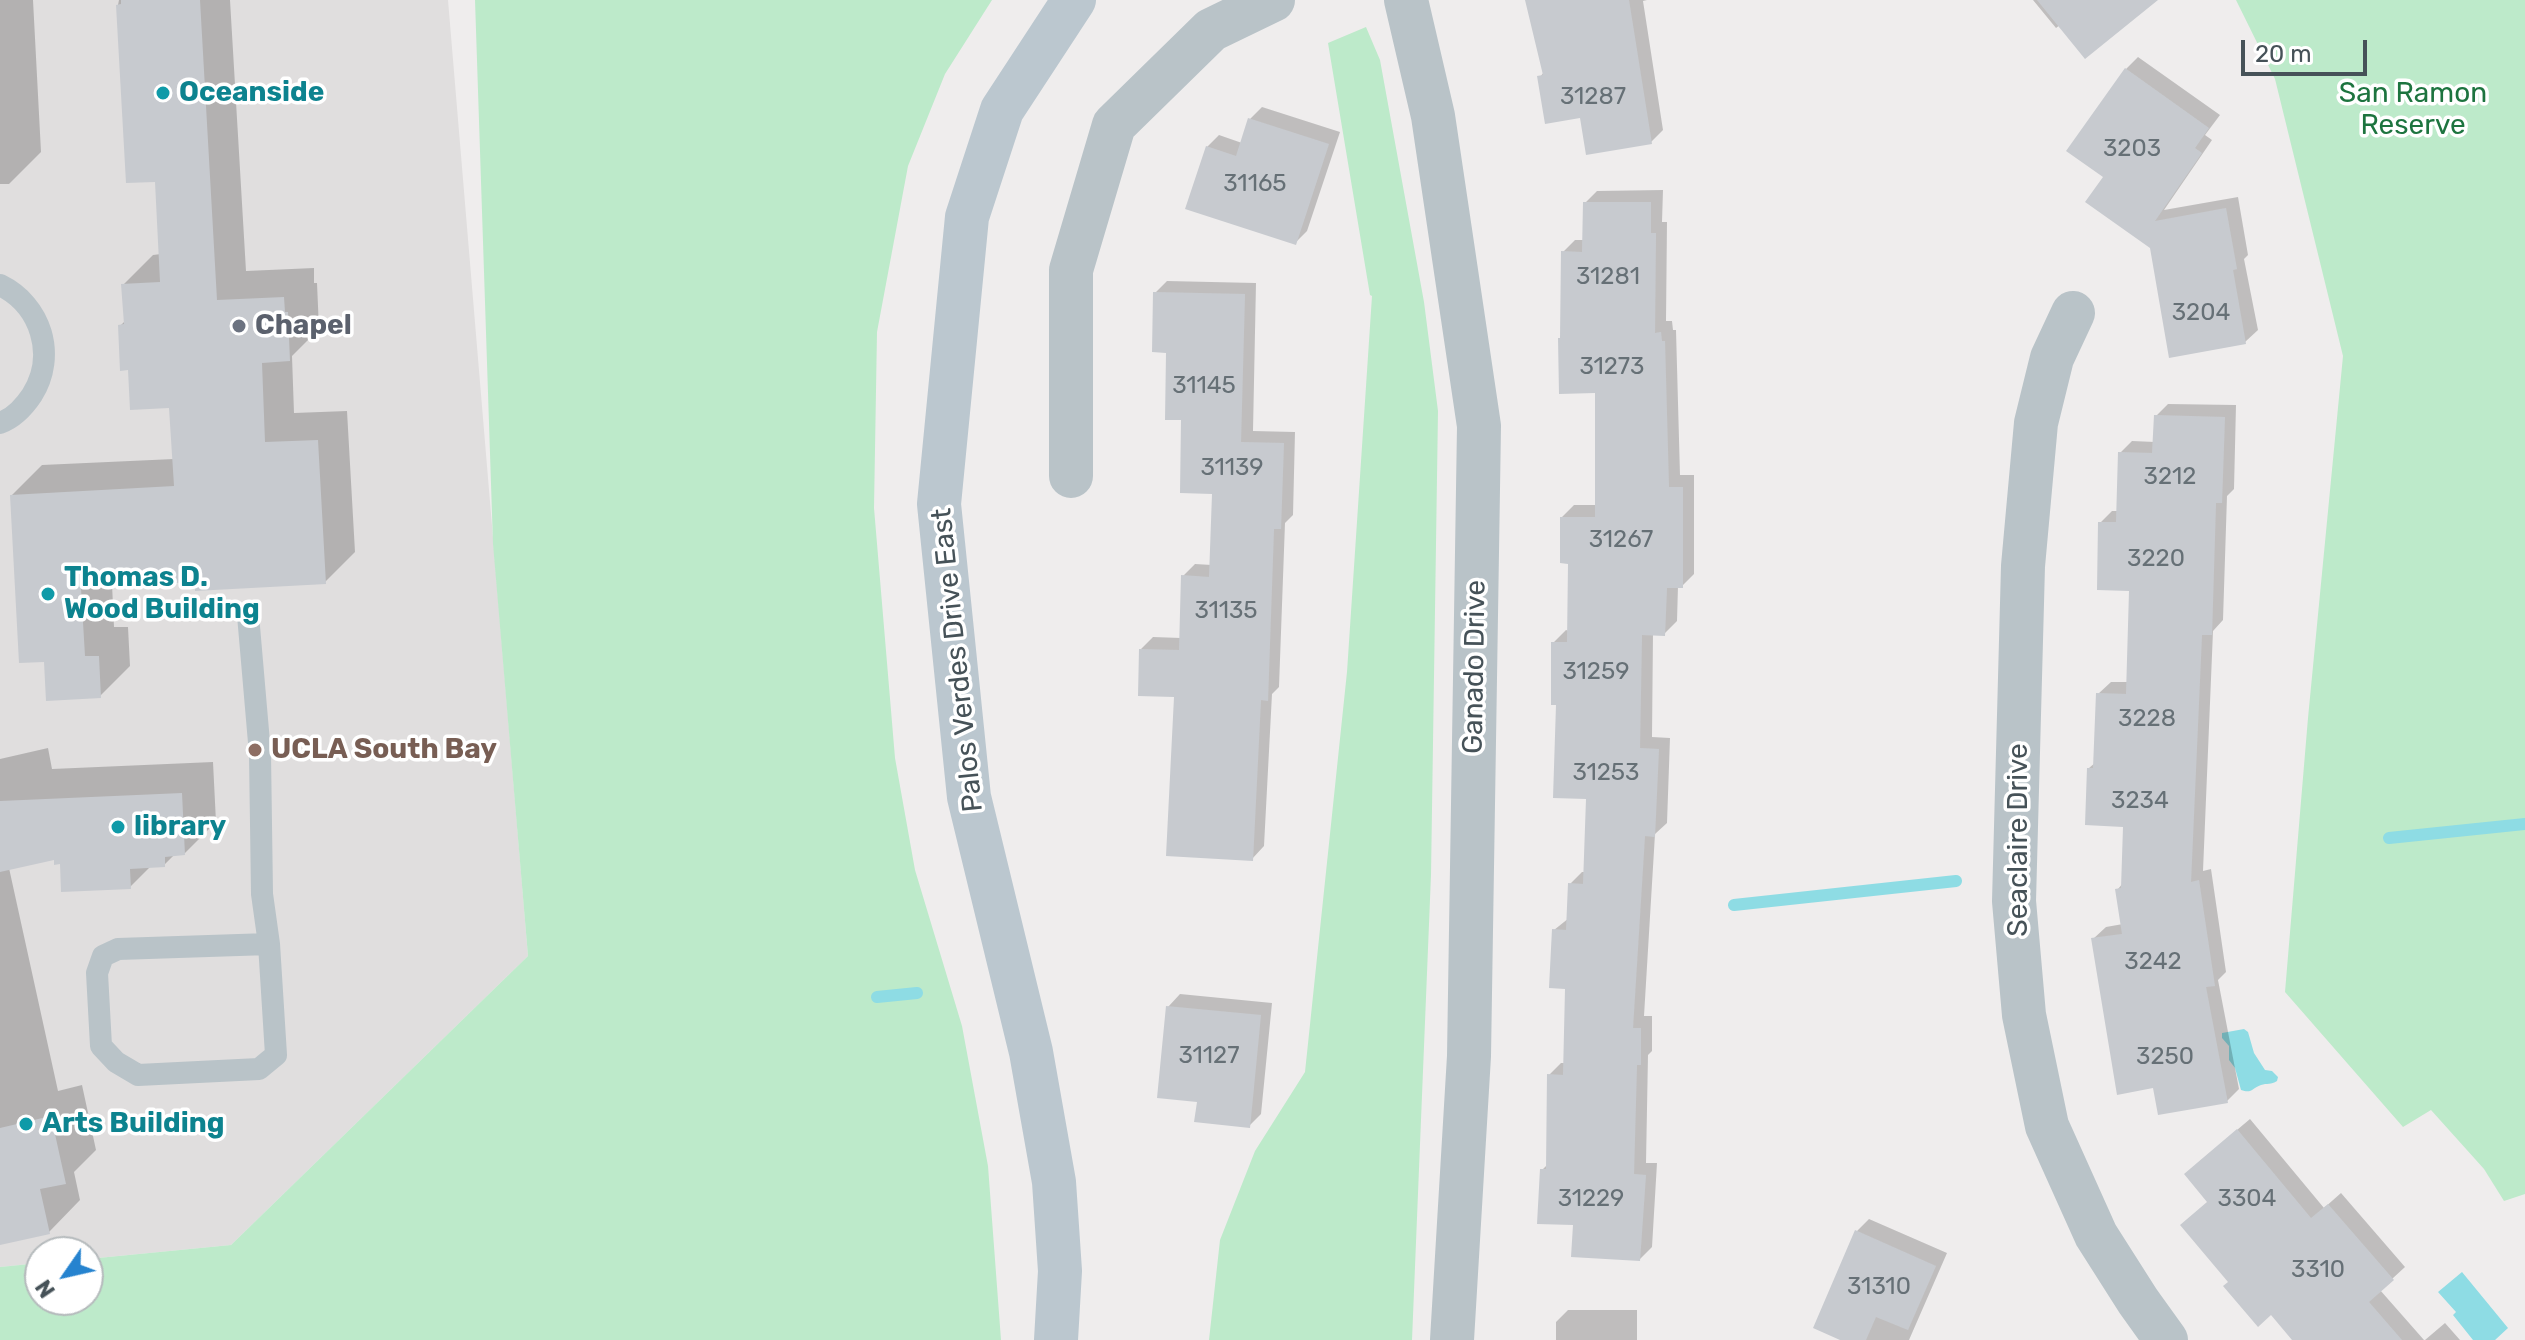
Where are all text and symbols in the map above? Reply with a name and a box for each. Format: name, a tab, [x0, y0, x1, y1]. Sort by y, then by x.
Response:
scale bar	[2245, 24, 2371, 74]
text: 20 m	[2255, 40, 2312, 68]
place label: Oceanside	[179, 76, 324, 110]
park label: San Ramon Reserve	[2339, 77, 2487, 143]
house number: 31287	[1560, 83, 1626, 111]
marker: Oceanside	[154, 84, 172, 102]
house number: 3203	[2103, 135, 2161, 163]
house number: 31165	[1223, 170, 1287, 198]
house number: 31281	[1576, 263, 1640, 291]
house number: 3204	[2172, 299, 2230, 327]
place label: Chapel	[255, 309, 352, 343]
marker: Chapel	[230, 317, 248, 335]
house number: 31273	[1579, 353, 1645, 381]
house number: 31145	[1172, 372, 1236, 400]
house number: 31139	[1200, 454, 1264, 482]
house number: 3212	[2144, 463, 2196, 491]
street label: Palos Verdes Drive East	[925, 506, 991, 814]
house number: 31267	[1589, 526, 1653, 554]
house number: 3220	[2127, 545, 2185, 573]
place label: Thomas D. Wood Building	[64, 561, 260, 627]
street label: Ganado Drive	[1457, 580, 1493, 754]
marker: Thomas D. Wood Building	[39, 585, 57, 603]
house number: 31135	[1194, 597, 1258, 625]
house number: 31259	[1563, 658, 1629, 686]
house number: 3228	[2118, 705, 2176, 733]
place label: UCLA South Bay	[271, 733, 497, 767]
marker: UCLA South Bay	[246, 741, 264, 759]
street label: Seaclaire Drive	[2002, 743, 2036, 937]
house number: 31253	[1572, 759, 1640, 787]
house number: 3234	[2111, 787, 2169, 815]
place label: library	[134, 810, 226, 844]
marker: library	[109, 818, 127, 836]
house number: 3242	[2124, 948, 2182, 976]
house number: 31127	[1179, 1042, 1239, 1070]
house number: 3250	[2136, 1043, 2194, 1071]
place label: Arts Building	[42, 1107, 224, 1141]
marker: Arts Building	[17, 1115, 35, 1133]
house number: 31229	[1558, 1185, 1624, 1213]
house number: 3304	[2218, 1185, 2276, 1213]
north arrow	[24, 1236, 104, 1316]
house number: 3310	[2291, 1256, 2345, 1284]
house number: 31310	[1847, 1273, 1911, 1301]
text: N	[30, 1274, 61, 1303]

